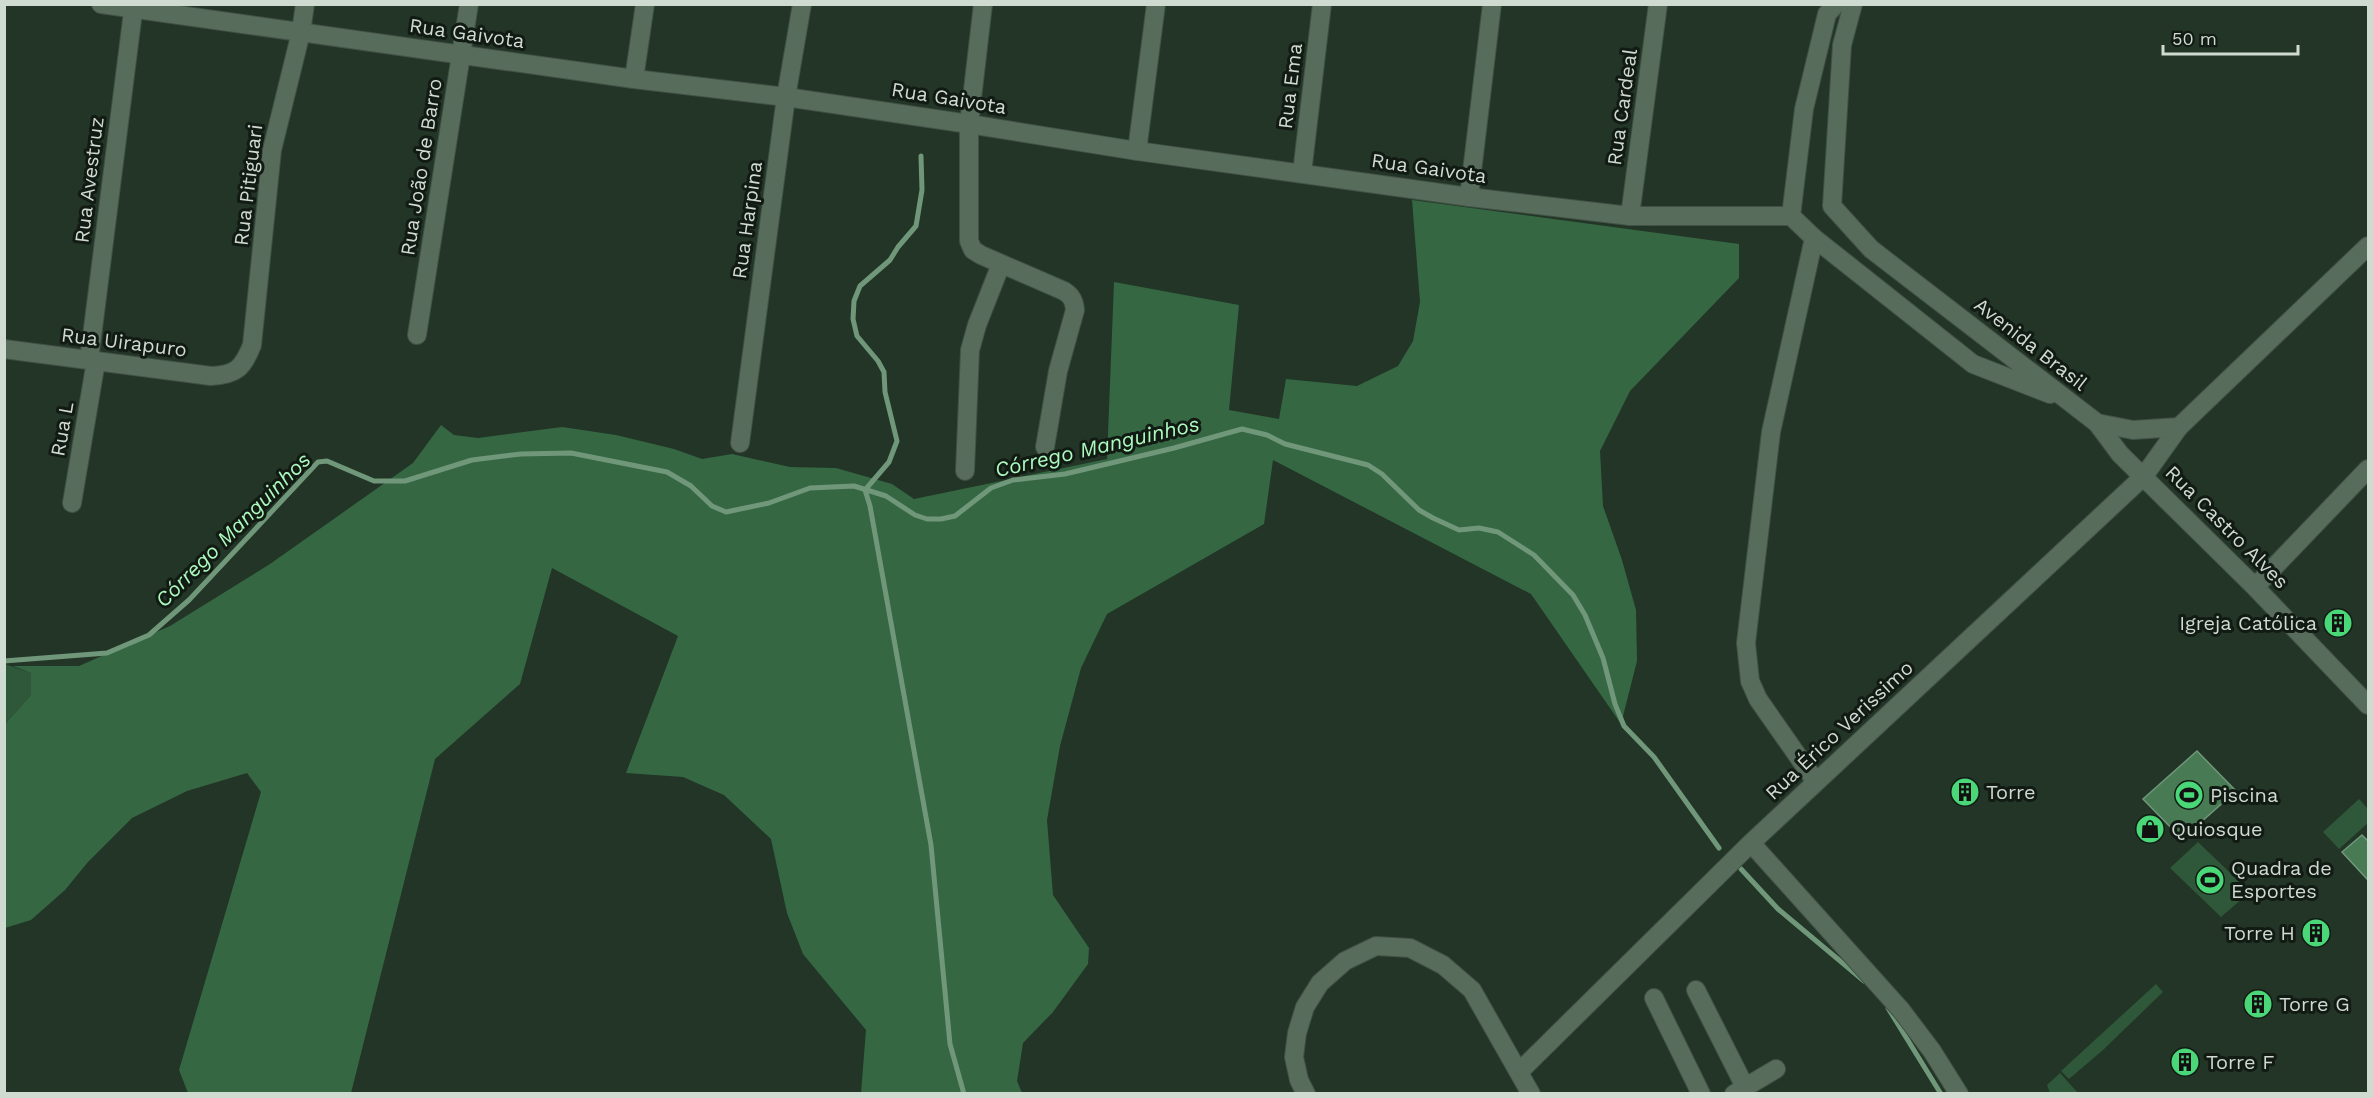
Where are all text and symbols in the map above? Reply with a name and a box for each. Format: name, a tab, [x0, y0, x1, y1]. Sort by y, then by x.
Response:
street label: Rua Gaivota	[408, 13, 526, 53]
scale bar	[2163, 18, 2298, 56]
text: 50 m	[2172, 28, 2217, 49]
street label: Rua Ema	[1273, 42, 1307, 130]
street label: Rua Cardeal	[1602, 47, 1642, 167]
street label: Rua João de Barro	[395, 77, 447, 257]
street label: Rua Gaivota	[890, 77, 1008, 119]
street label: Rua Avestruz	[69, 116, 109, 244]
street label: Rua Pitiguari	[229, 123, 267, 247]
street label: Rua Gaivota	[1370, 148, 1488, 188]
street label: Rua Harpina	[727, 160, 767, 280]
street label: Avenida Brasil	[1970, 292, 2092, 396]
street label: Rua Uirapuro	[60, 322, 188, 362]
street label: Rua L	[45, 400, 79, 458]
water label: Córrego Manguinhos	[992, 411, 1202, 482]
water label: Córrego Manguinhos	[150, 447, 316, 612]
street label: Rua Castro Alves	[2160, 460, 2294, 594]
building icon: Igreja Católica	[2322, 607, 2354, 639]
place label: Igreja Católica	[2179, 611, 2317, 635]
street label: Rua Érico Verissimo	[1760, 655, 1918, 805]
building icon: Torre	[1949, 776, 1981, 808]
sports icon: Piscina	[2173, 779, 2205, 811]
place label: Torre	[1986, 780, 2035, 804]
place label: Piscina	[2210, 783, 2278, 807]
shop icon: Quiosque	[2134, 813, 2166, 845]
place label: Quiosque	[2171, 817, 2263, 841]
place label: Quadra de Esportes	[2231, 856, 2332, 903]
sports icon: Quadra de Esportes	[2194, 864, 2226, 896]
building icon: Torre H	[2300, 917, 2332, 949]
place label: Torre H	[2224, 921, 2295, 945]
building icon: Torre G	[2242, 988, 2274, 1020]
place label: Torre G	[2279, 992, 2350, 1016]
building icon: Torre F	[2169, 1046, 2201, 1078]
place label: Torre F	[2206, 1050, 2274, 1074]

